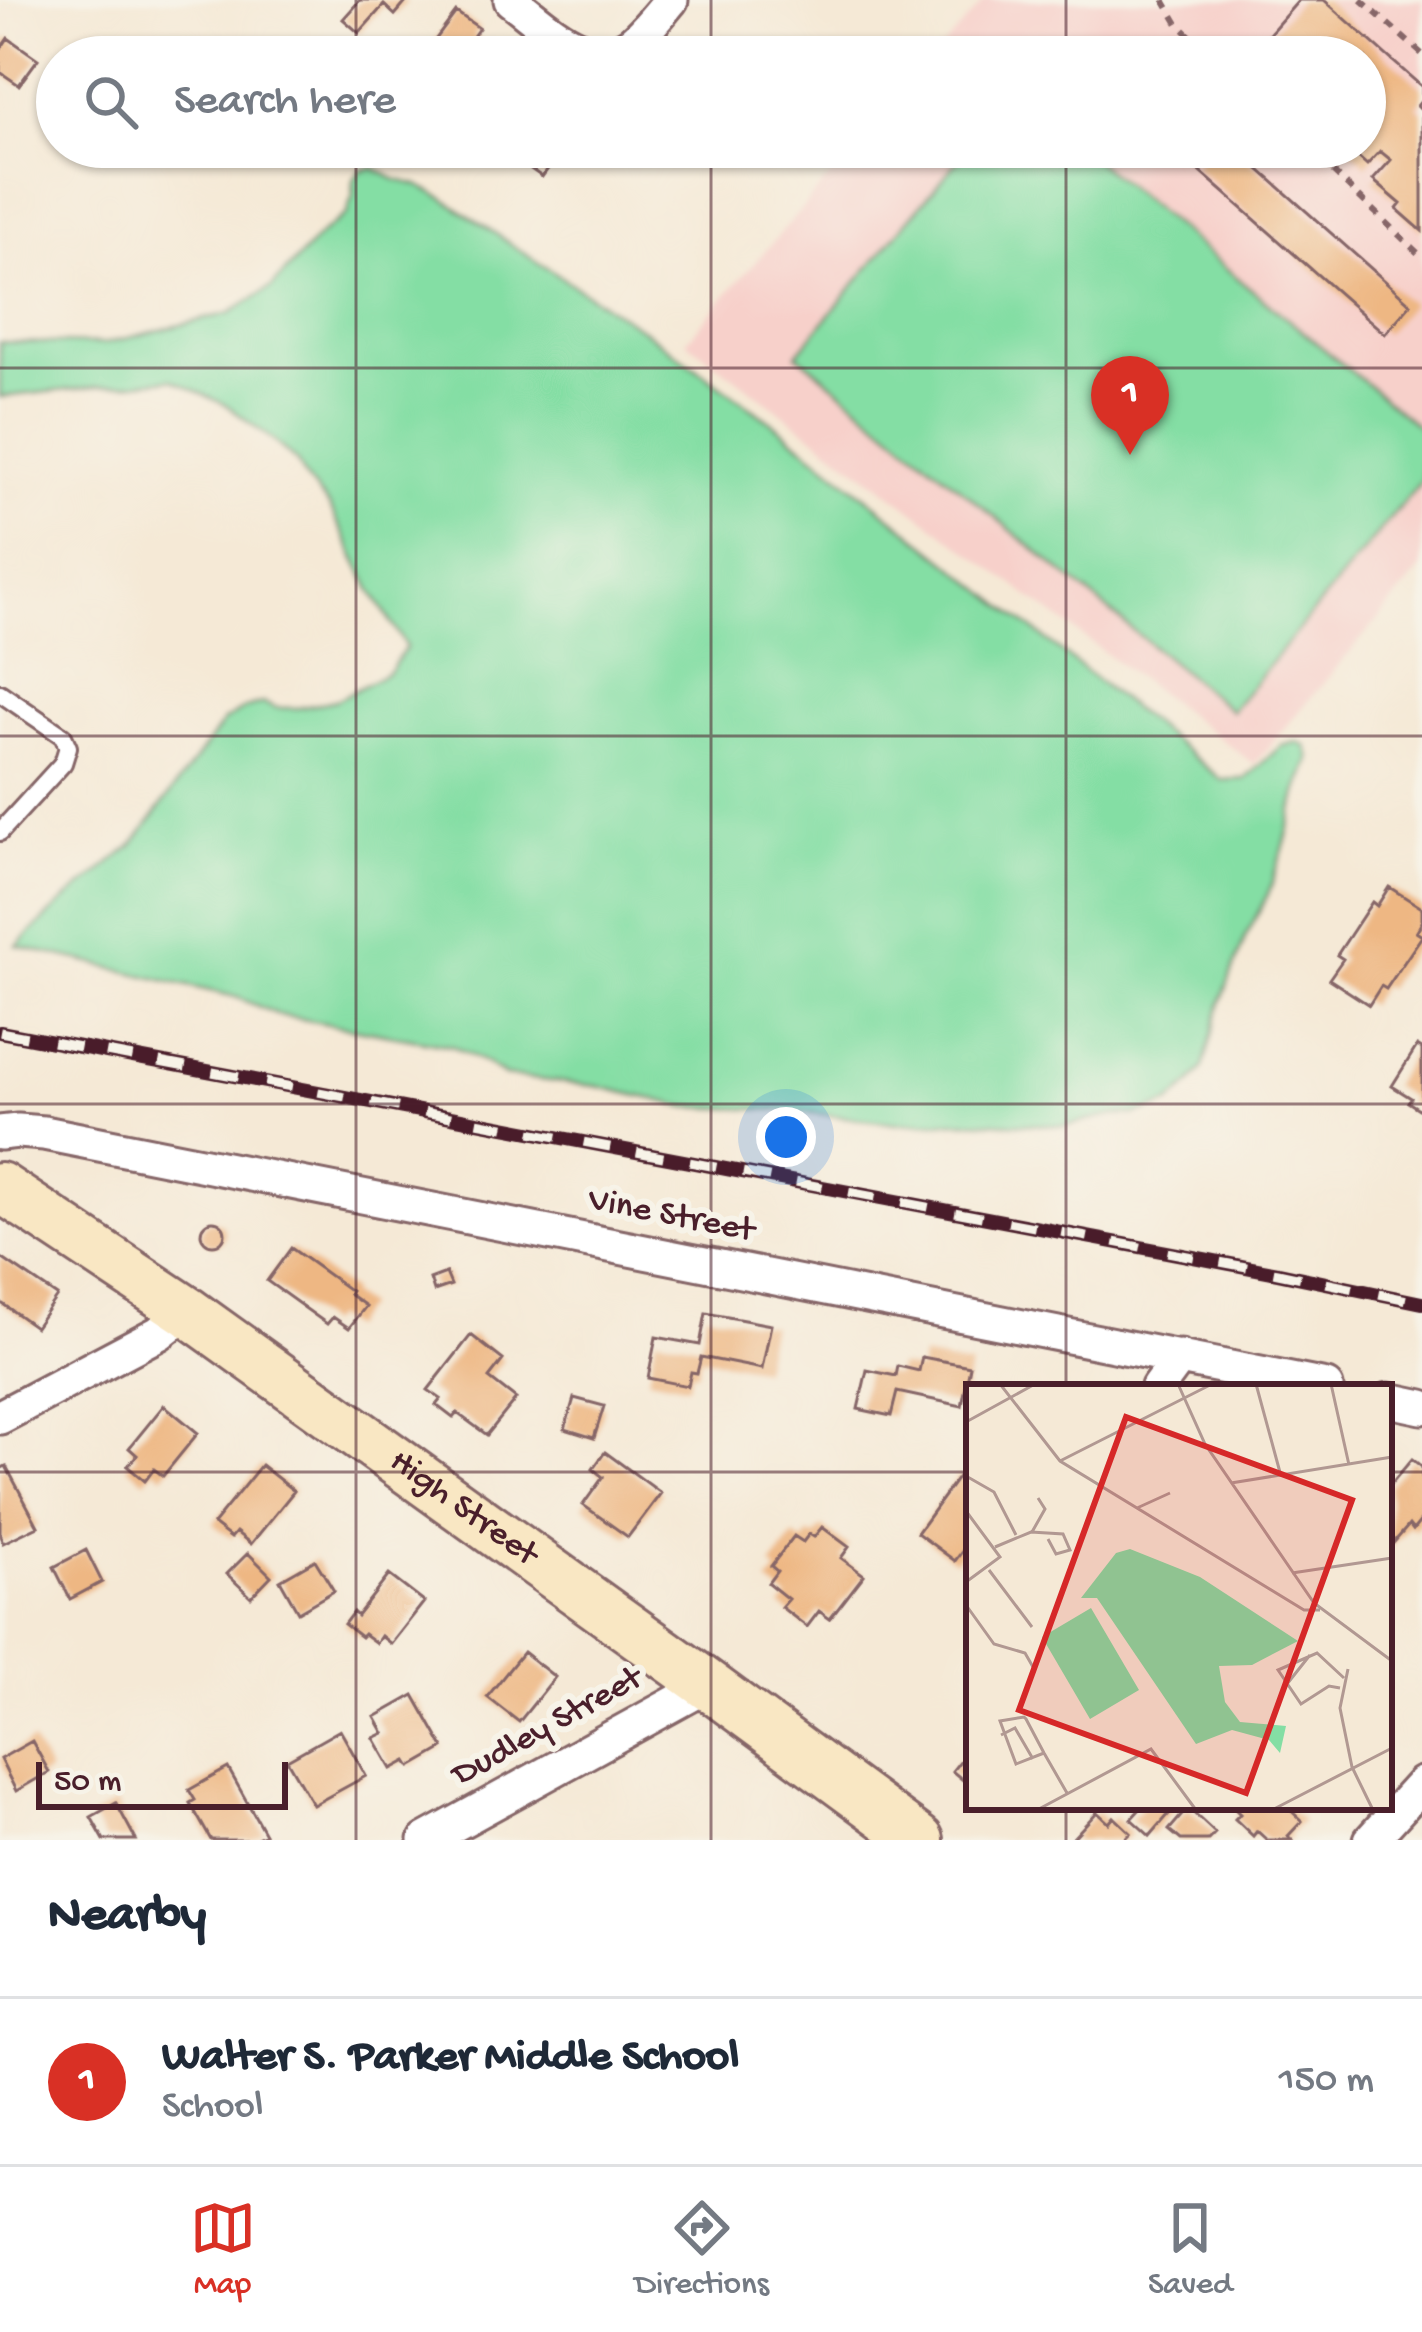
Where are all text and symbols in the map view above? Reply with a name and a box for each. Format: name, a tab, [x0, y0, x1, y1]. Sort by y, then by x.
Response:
search box	[36, 36, 1386, 168]
icon: search	[78, 69, 144, 135]
text: Search here	[174, 76, 396, 129]
pin: 1	[1091, 356, 1169, 455]
your location	[756, 1107, 816, 1167]
street label: Vine Street	[583, 1180, 761, 1255]
inset map	[966, 1384, 1392, 1810]
street label: High Street	[380, 1441, 548, 1579]
street label: Dudley Street	[444, 1657, 653, 1799]
scale bar	[36, 1756, 288, 1809]
text: 50 m	[54, 1764, 121, 1802]
text: Nearby	[48, 1888, 206, 1948]
text: Walter S. Parker Middle School	[162, 2032, 739, 2085]
text: 1	[79, 2059, 95, 2105]
text: 150 m	[1279, 2059, 1374, 2105]
text: School	[162, 2085, 263, 2131]
tab: Map	[190, 2195, 256, 2305]
tab: Directions	[635, 2195, 769, 2305]
tab: Saved	[1148, 2195, 1232, 2305]

